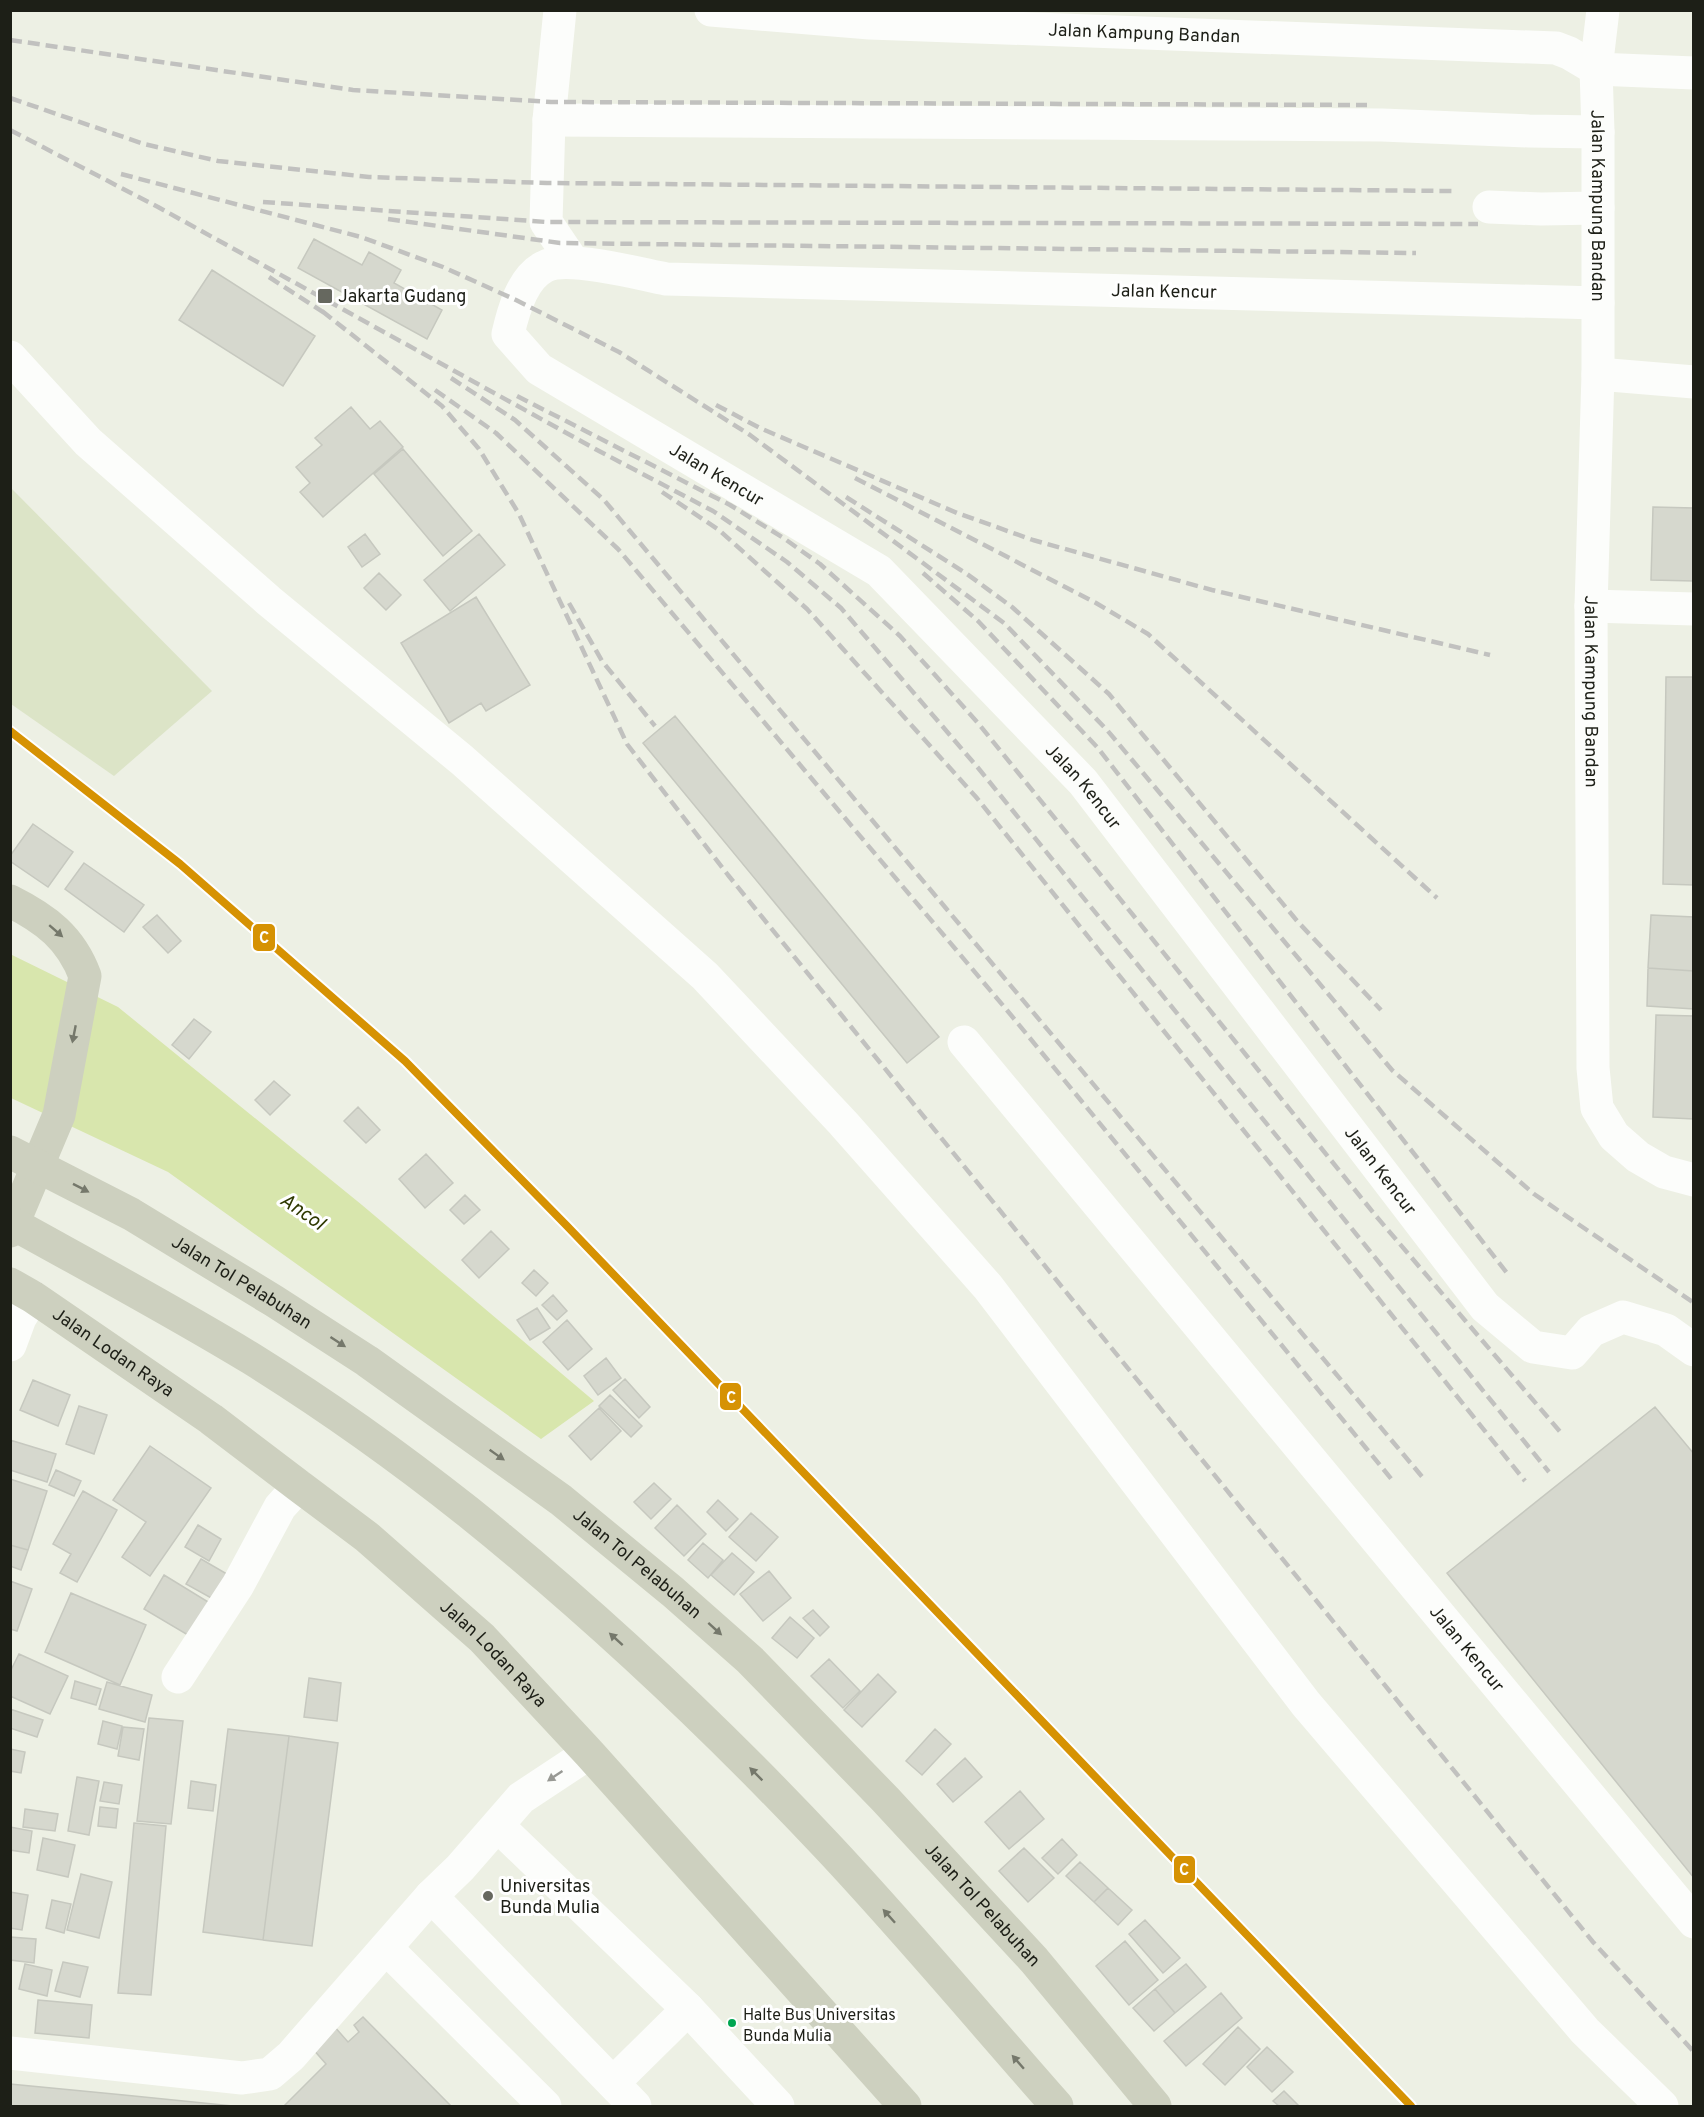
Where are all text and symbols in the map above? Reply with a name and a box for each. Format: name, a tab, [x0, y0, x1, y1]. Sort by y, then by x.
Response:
street label: Jalan Kampung Bandan	[1048, 20, 1241, 49]
street label: Jalan Kampung Bandan	[1584, 109, 1608, 302]
street label: Jalan Kencur	[1111, 280, 1217, 305]
place label: Jakarta Gudang	[338, 286, 467, 309]
marker: Jakarta Gudang	[316, 287, 334, 305]
street label: Jalan Kencur	[664, 439, 767, 513]
street label: Jalan Kampung Bandan	[1578, 595, 1602, 788]
street label: Jalan Kencur	[1039, 740, 1125, 835]
line badge: C	[252, 923, 276, 952]
one-way arrow	[48, 924, 63, 937]
text: C	[259, 929, 269, 949]
one-way arrow	[69, 1024, 78, 1043]
street label: Jalan Kencur	[1338, 1123, 1421, 1221]
one-way arrow	[72, 1183, 90, 1193]
water label: Ancol	[274, 1188, 330, 1238]
street label: Jalan Tol Pelabuhan	[167, 1231, 316, 1335]
street label: Jalan Lodan Raya	[47, 1304, 178, 1403]
one-way arrow	[330, 1337, 347, 1348]
line badge: C	[719, 1382, 742, 1411]
text: C	[726, 1389, 736, 1409]
one-way arrow	[489, 1449, 505, 1461]
street label: Jalan Tol Pelabuhan	[567, 1504, 706, 1625]
street label: Jalan Lodan Raya	[434, 1596, 551, 1713]
street label: Jalan Kencur	[1423, 1601, 1509, 1698]
one-way arrow	[707, 1622, 722, 1635]
one-way arrow	[609, 1633, 624, 1646]
one-way arrow	[749, 1766, 763, 1781]
one-way arrow	[547, 1770, 563, 1781]
street label: Jalan Tol Pelabuhan	[919, 1839, 1045, 1972]
line badge: C	[1173, 1855, 1196, 1884]
text: C	[1179, 1861, 1189, 1881]
place label: Universitas Bunda Mulia	[500, 1876, 600, 1920]
marker: Universitas Bunda Mulia	[481, 1889, 495, 1903]
one-way arrow	[883, 1909, 896, 1924]
place label: Halte Bus Universitas Bunda Mulia	[743, 2006, 896, 2047]
marker: Halte Bus Universitas Bunda Mulia	[726, 2017, 738, 2029]
one-way arrow	[1012, 2055, 1025, 2070]

